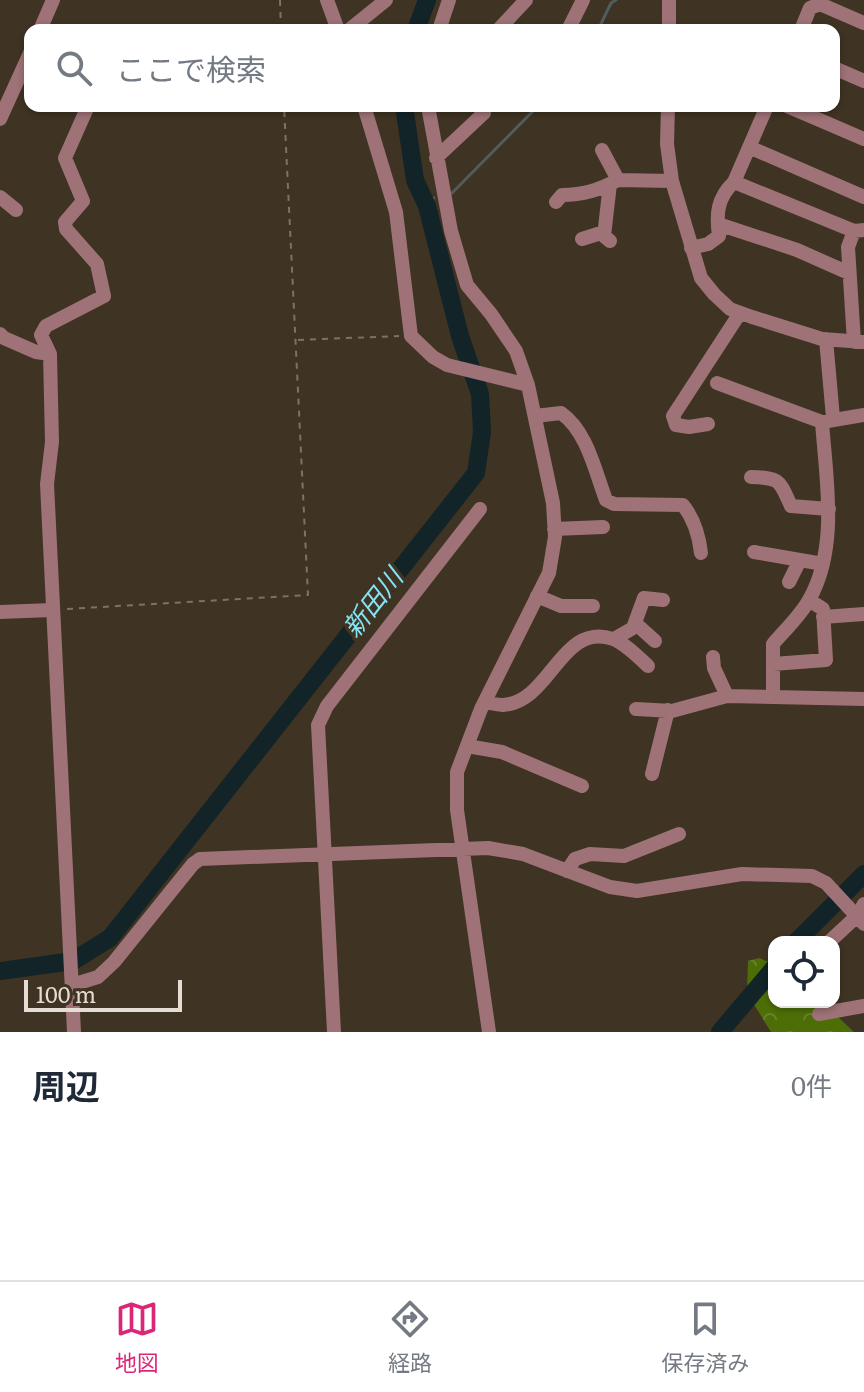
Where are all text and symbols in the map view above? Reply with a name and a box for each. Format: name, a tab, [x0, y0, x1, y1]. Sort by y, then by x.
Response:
search box	[24, 24, 840, 112]
icon: search	[52, 46, 96, 90]
text: ここで検索	[116, 46, 266, 90]
water label: 新田川	[332, 556, 412, 644]
map controls	[768, 936, 840, 1008]
button: locate	[768, 936, 840, 1008]
scale bar	[24, 976, 182, 1012]
text: 100 m	[36, 977, 96, 1010]
text: 周辺	[32, 1059, 100, 1109]
text: 0件	[791, 1065, 832, 1104]
tab: 地図	[115, 1297, 159, 1378]
tab: 経路	[388, 1297, 432, 1378]
tab: 保存済み	[661, 1297, 749, 1378]

